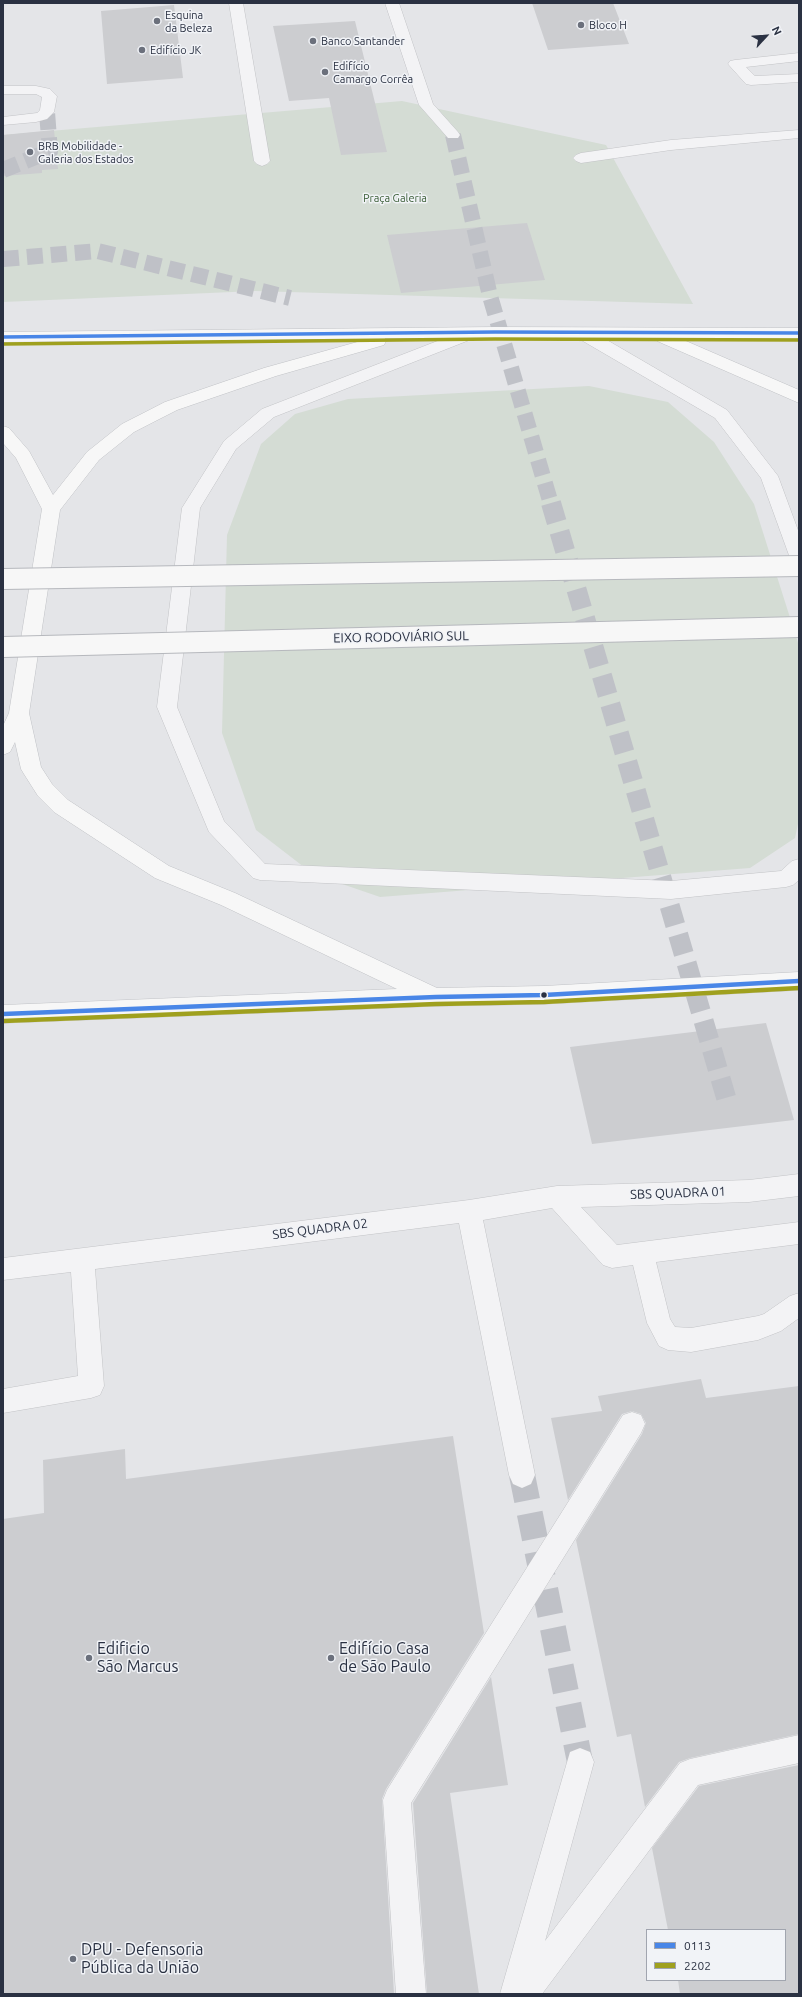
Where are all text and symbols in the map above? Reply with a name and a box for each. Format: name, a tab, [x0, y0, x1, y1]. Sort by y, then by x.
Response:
place label: Esquina da Beleza	[165, 8, 212, 34]
marker: Esquina da Beleza	[152, 16, 162, 26]
north arrow	[746, 16, 786, 56]
place label: Bloco H	[589, 18, 627, 32]
marker: Bloco H	[576, 20, 586, 30]
text: N	[770, 24, 784, 37]
place label: Banco Santander	[321, 34, 405, 48]
marker: Banco Santander	[308, 36, 318, 46]
place label: Edifício JK	[150, 43, 201, 57]
marker: Edifício JK	[137, 45, 147, 55]
place label: Edifício Camargo Corrêa	[333, 59, 413, 85]
marker: Edifício Camargo Corrêa	[320, 67, 330, 77]
place label: BRB Mobilidade - Galeria dos Estados	[38, 139, 134, 165]
marker: BRB Mobilidade - Galeria dos Estados	[25, 147, 35, 157]
park label: Praça Galeria	[363, 191, 427, 205]
street label: EIXO RODOVIÁRIO SUL	[333, 628, 469, 646]
unlabelled marker	[539, 990, 549, 1000]
street label: SBS QUADRA 01	[630, 1184, 726, 1202]
street label: SBS QUADRA 02	[271, 1215, 369, 1243]
place label: Edificio São Marcus	[97, 1639, 178, 1677]
place label: Edifício Casa de São Paulo	[339, 1639, 431, 1677]
marker: Edificio São Marcus	[84, 1653, 94, 1663]
marker: Edifício Casa de São Paulo	[326, 1653, 336, 1663]
legend	[646, 1929, 786, 1981]
text: 0113	[684, 1939, 711, 1952]
place label: DPU - Defensoria Pública da União	[81, 1940, 203, 1978]
marker: DPU - Defensoria Pública da União	[68, 1954, 78, 1964]
text: 2202	[684, 1959, 711, 1972]

